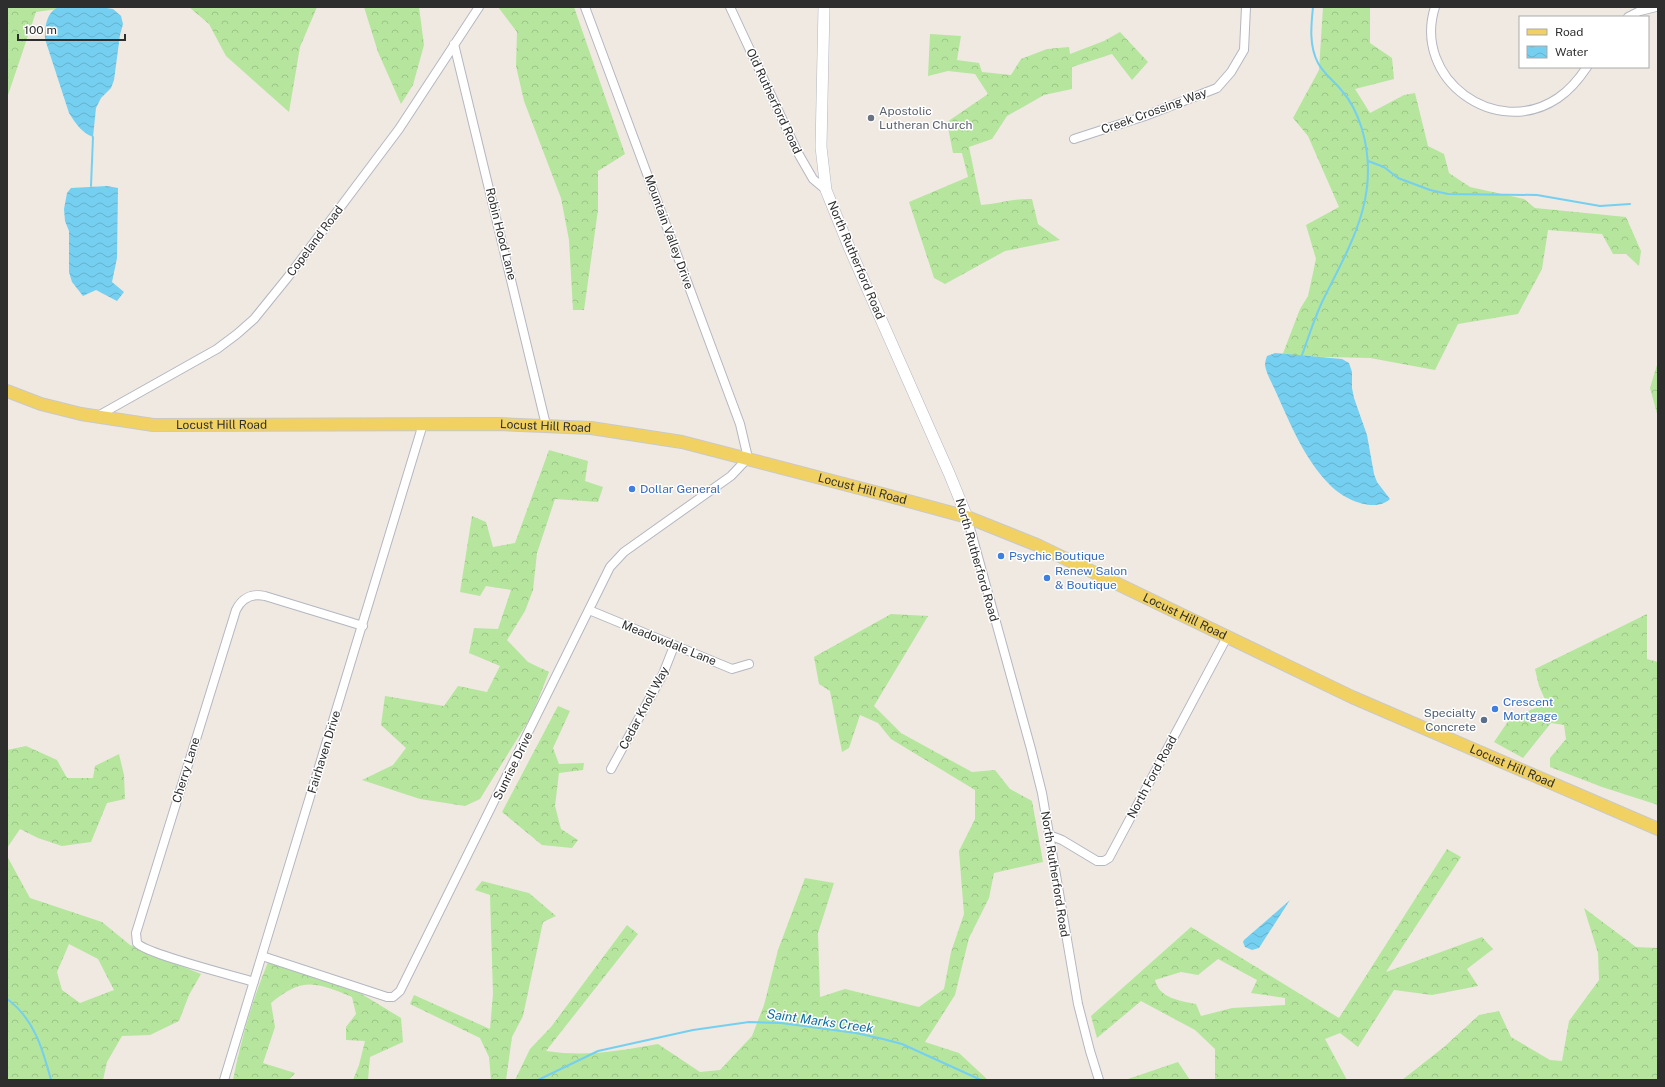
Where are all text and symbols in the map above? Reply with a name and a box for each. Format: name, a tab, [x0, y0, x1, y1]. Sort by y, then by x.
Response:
scale bar	[18, 16, 125, 42]
legend	[1519, 16, 1649, 68]
text: 100 m	[24, 23, 57, 37]
text: Road	[1555, 25, 1583, 39]
text: Water	[1555, 45, 1589, 59]
street label: Old Rutherford Road	[743, 46, 805, 156]
street label: Creek Crossing Way	[1099, 85, 1209, 137]
place label: Apostolic Lutheran Church	[879, 104, 973, 132]
marker: Apostolic Lutheran Church	[866, 113, 876, 123]
street label: Mountain Valley Drive	[642, 173, 696, 291]
street label: Robin Hood Lane	[483, 186, 519, 282]
street label: North Rutherford Road	[825, 199, 887, 321]
street label: Copeland Road	[284, 203, 346, 279]
street label: Locust Hill Road	[500, 417, 591, 435]
street label: Locust Hill Road	[176, 418, 267, 432]
street label: Locust Hill Road	[816, 471, 908, 507]
place label: Dollar General	[640, 482, 721, 496]
marker: Dollar General	[627, 484, 637, 494]
street label: North Rutherford Road	[953, 497, 1001, 623]
place label: Psychic Boutique	[1009, 549, 1105, 563]
marker: Psychic Boutique	[996, 551, 1006, 561]
place label: Renew Salon & Boutique	[1055, 564, 1127, 592]
marker: Renew Salon & Boutique	[1042, 573, 1052, 583]
street label: Locust Hill Road	[1141, 590, 1229, 643]
street label: Meadowdale Lane	[620, 618, 719, 668]
street label: Cedar Knoll Way	[616, 664, 672, 752]
place label: Crescent Mortgage	[1503, 695, 1558, 723]
marker: Crescent Mortgage	[1490, 704, 1500, 714]
place label: Specialty Concrete	[1424, 706, 1477, 734]
street label: Fairhaven Drive	[305, 709, 343, 795]
marker: Specialty Concrete	[1479, 715, 1489, 725]
street label: Sunrise Drive	[490, 729, 536, 802]
street label: North Ford Road	[1124, 733, 1180, 821]
street label: Cherry Lane	[169, 735, 203, 805]
street label: Locust Hill Road	[1468, 742, 1557, 791]
street label: North Rutherford Road	[1038, 810, 1072, 938]
water label: Saint Marks Creek	[766, 1006, 874, 1036]

